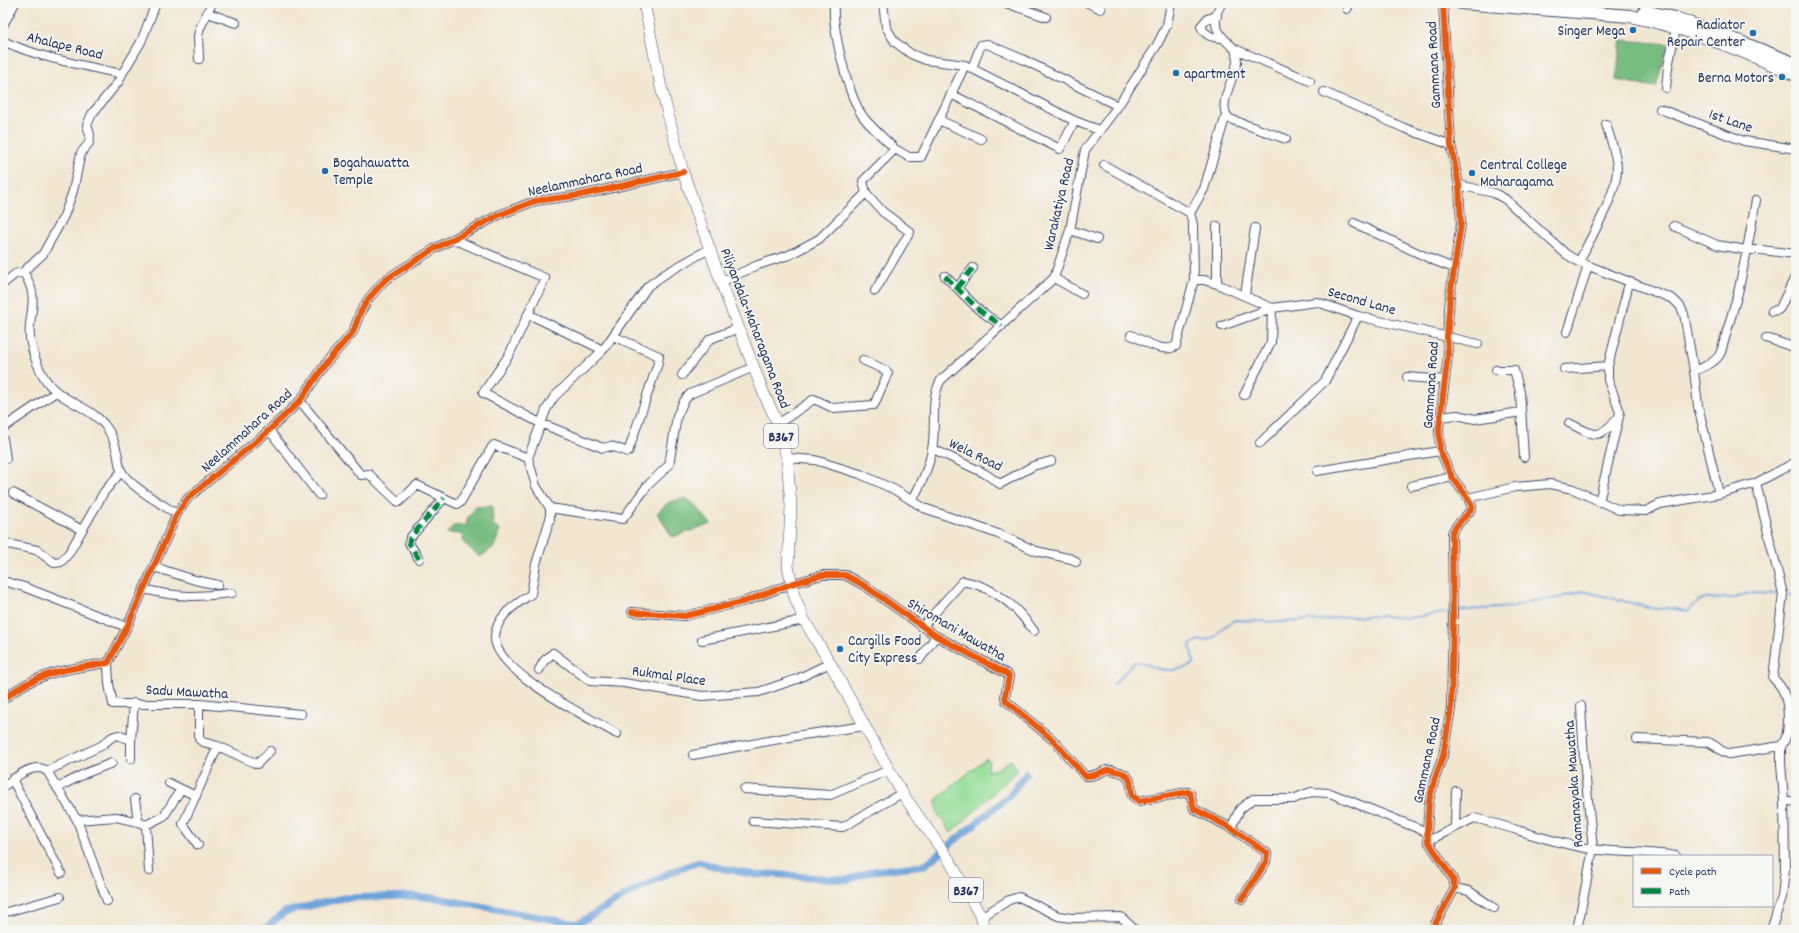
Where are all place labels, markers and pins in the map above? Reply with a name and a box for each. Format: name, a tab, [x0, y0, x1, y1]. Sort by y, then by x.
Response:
place label: Radiator Repair Center	[1667, 15, 1745, 54]
place label: Singer Mega	[1558, 21, 1626, 43]
marker: Singer Mega	[1628, 25, 1638, 35]
marker: Radiator Repair Center	[1748, 28, 1758, 38]
place label: apartment	[1184, 64, 1246, 86]
marker: apartment	[1171, 68, 1181, 78]
place label: Berna Motors	[1698, 68, 1774, 90]
marker: Berna Motors	[1777, 72, 1787, 82]
place label: Bogahawatta Temple	[333, 153, 410, 192]
place label: Central College Maharagama	[1480, 155, 1567, 194]
marker: Bogahawatta Temple	[320, 166, 330, 176]
marker: Central College Maharagama	[1467, 168, 1477, 178]
place label: Cargills Food City Express	[848, 631, 921, 670]
marker: Cargills Food City Express	[835, 644, 845, 654]

